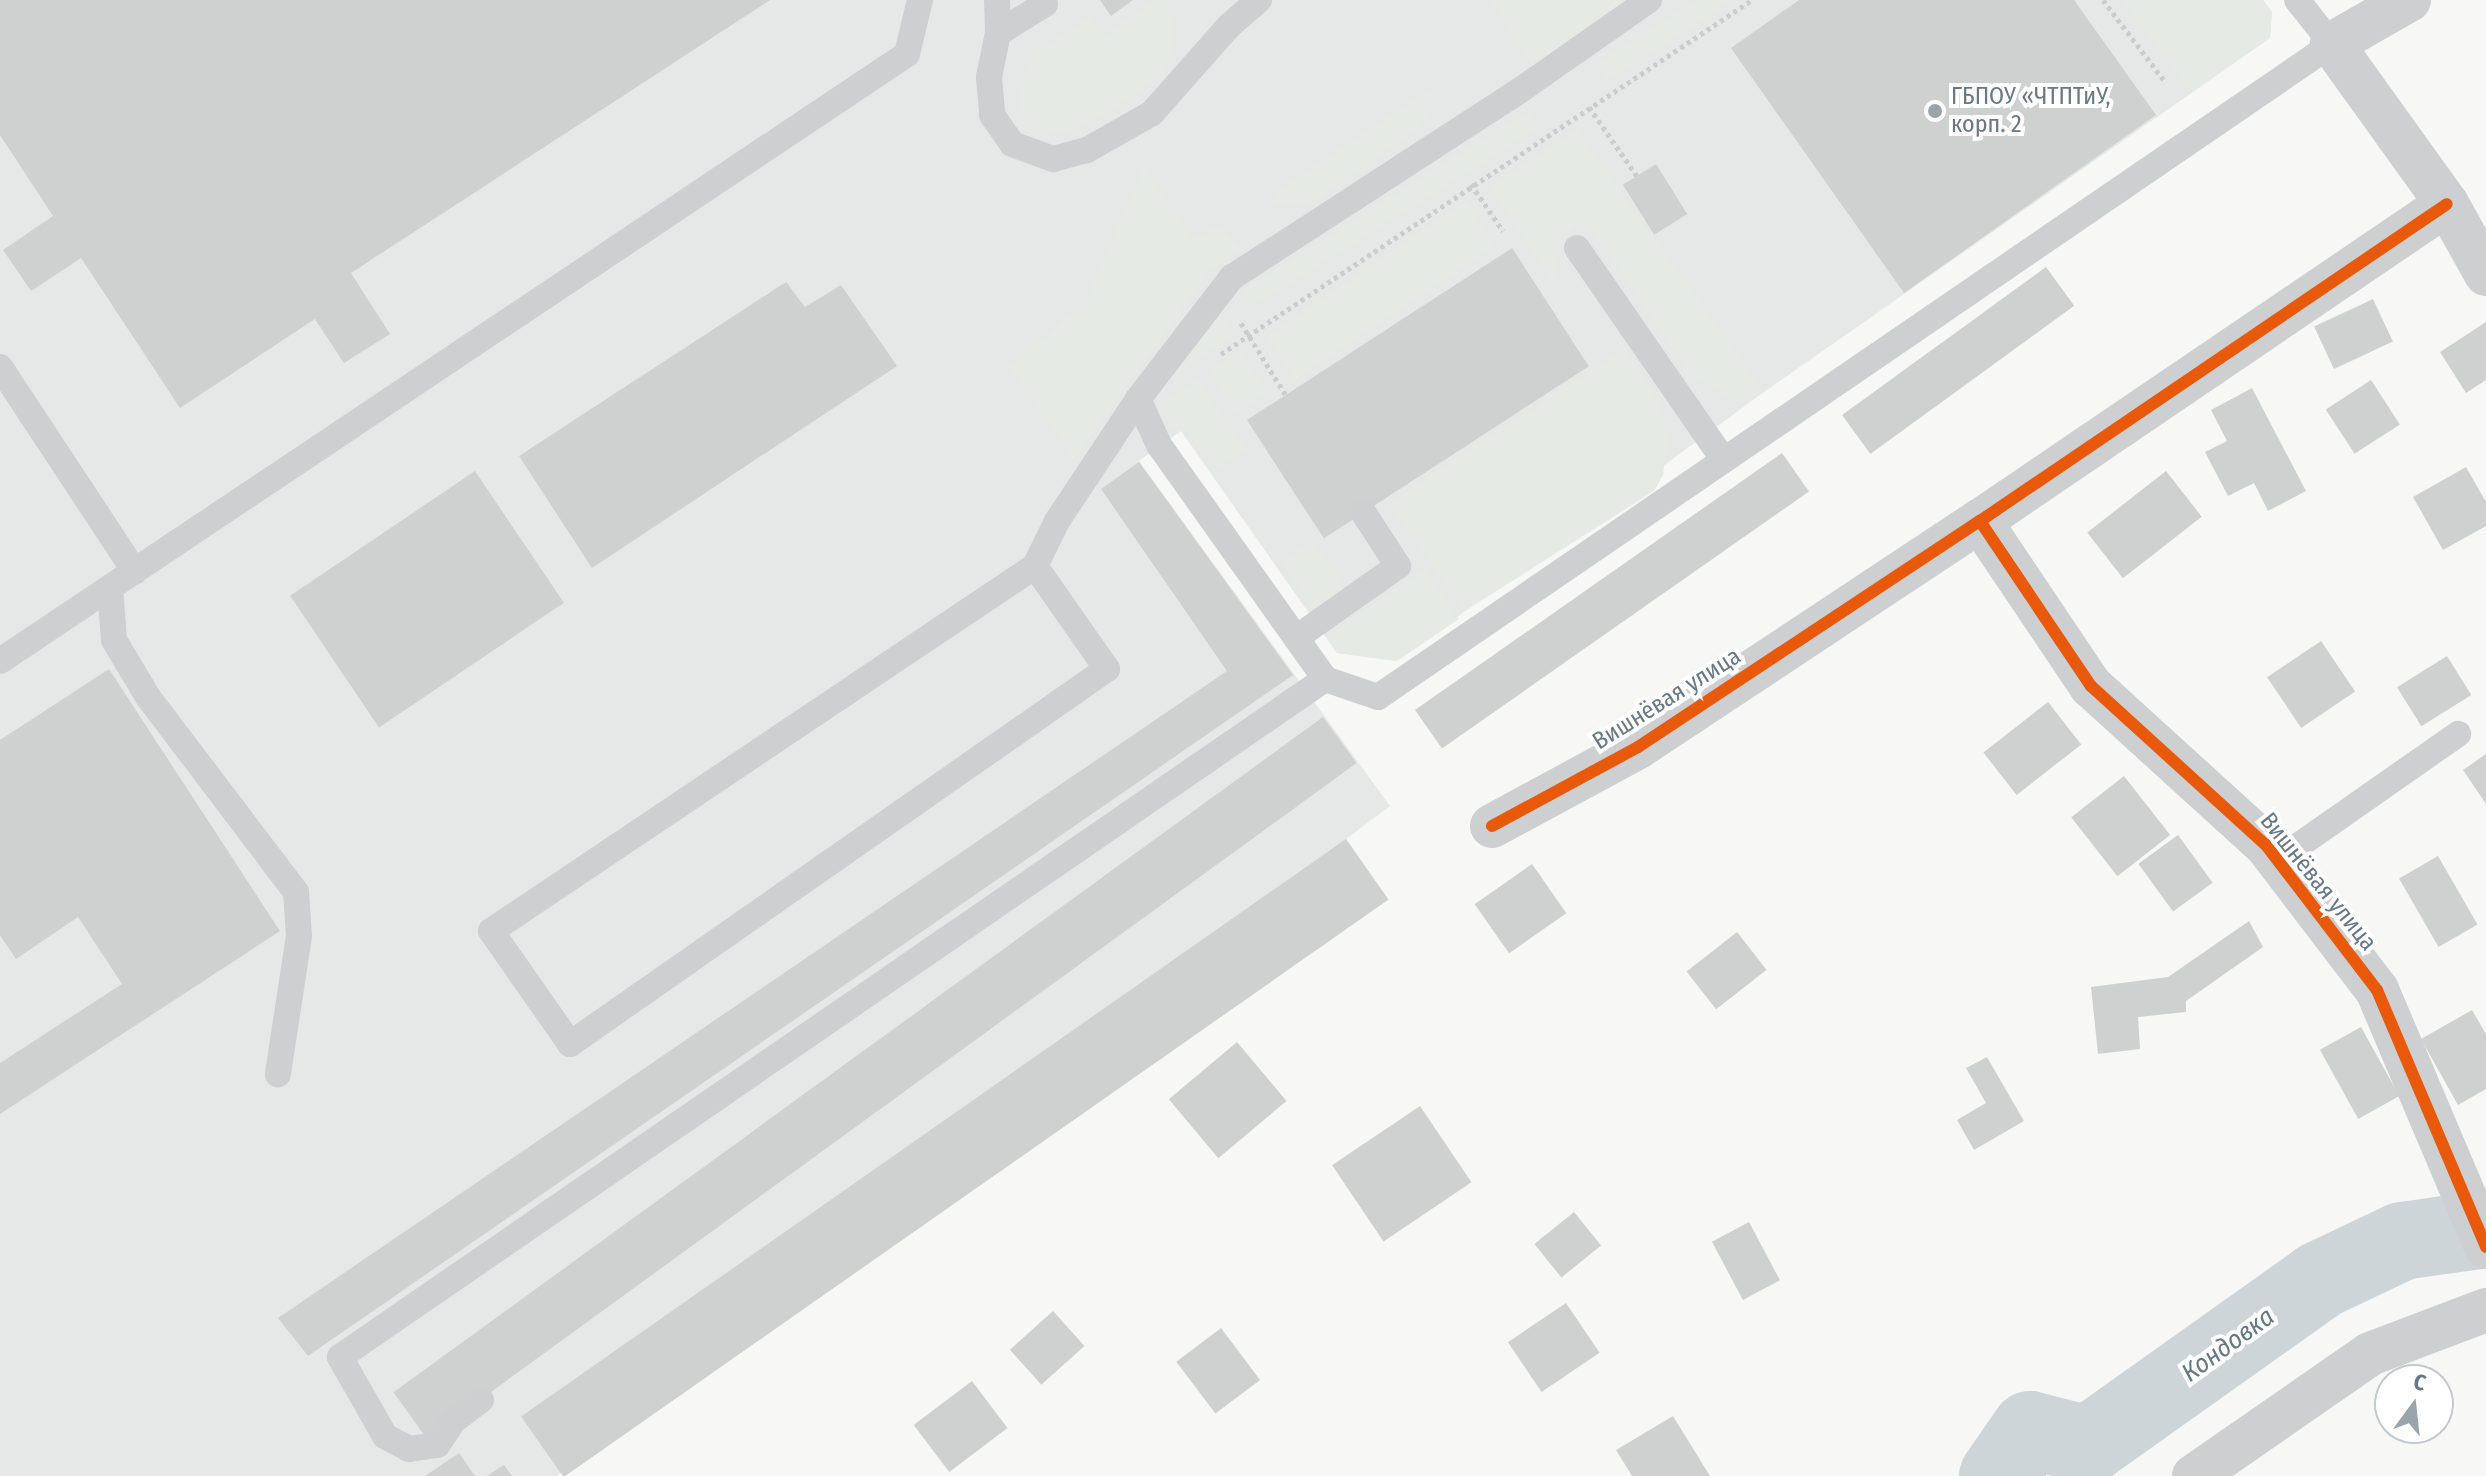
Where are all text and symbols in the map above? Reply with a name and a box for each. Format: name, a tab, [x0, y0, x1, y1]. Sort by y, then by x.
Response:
place label: ГБПОУ «ЧТПТиУ, корп. 2	[1951, 83, 2111, 139]
marker: ГБПОУ «ЧТПТиУ, корп. 2	[1926, 102, 1944, 120]
street label: Вишнёвая улица	[1588, 642, 1746, 756]
street label: Вишнёвая улица	[2254, 807, 2382, 957]
water label: Кондовка	[2176, 1301, 2280, 1389]
north arrow	[2374, 1364, 2454, 1444]
text: С	[2411, 1368, 2429, 1397]

